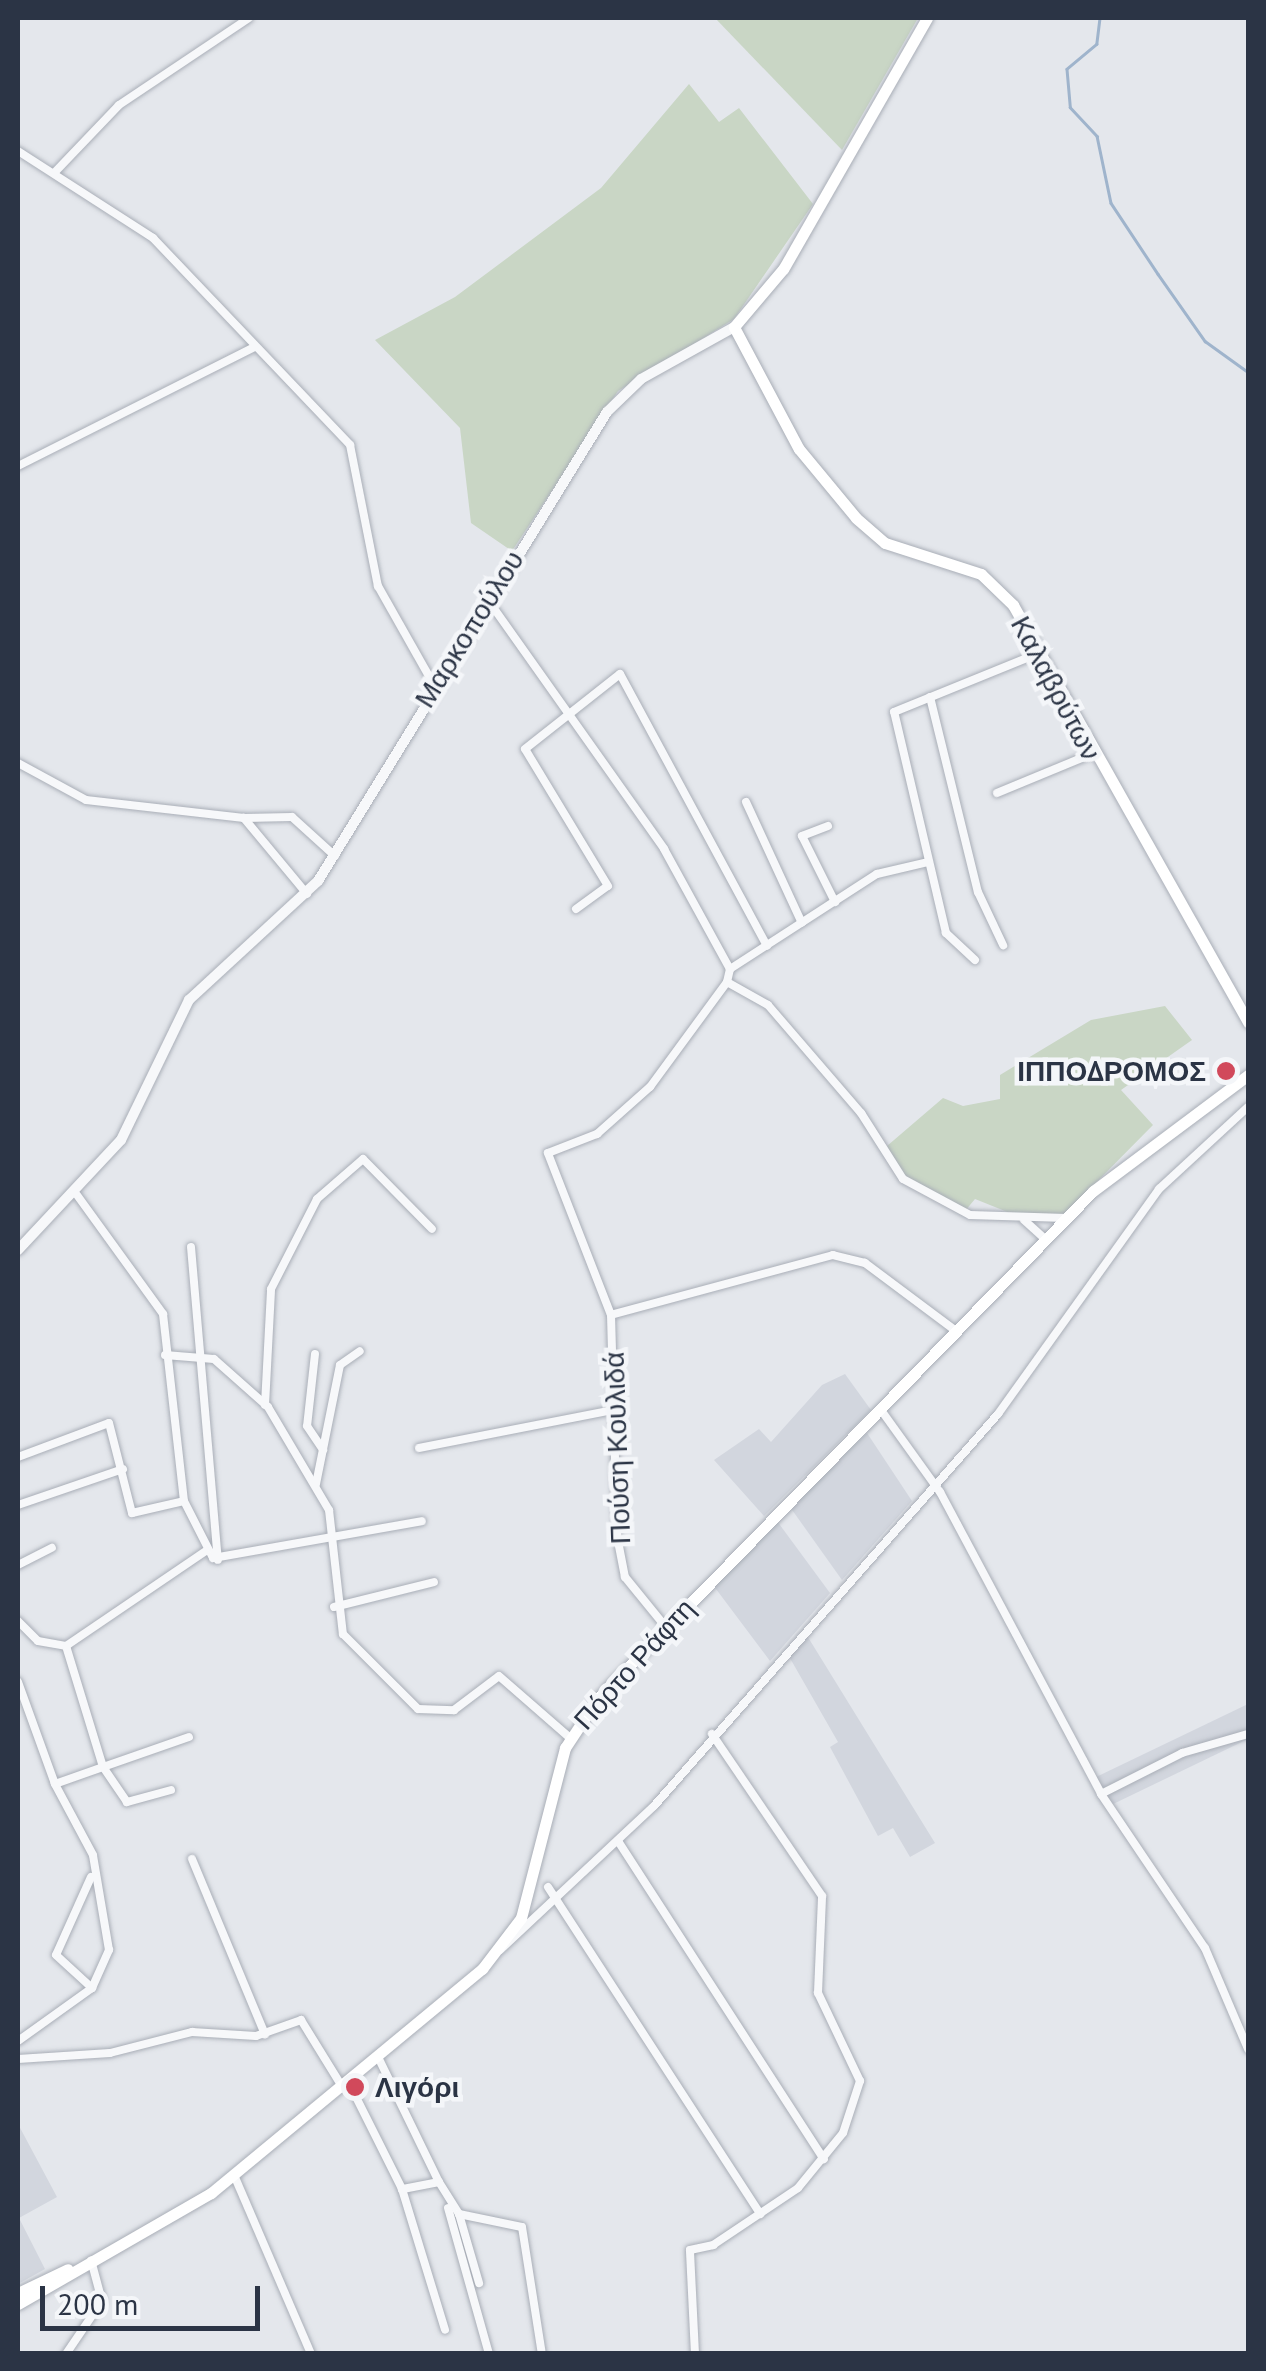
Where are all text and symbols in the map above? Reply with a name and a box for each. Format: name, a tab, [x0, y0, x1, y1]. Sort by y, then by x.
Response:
street label: Μαρκοπούλου	[407, 544, 531, 714]
street label: Καλαβρύτων	[1004, 610, 1108, 766]
place label: ΙΠΠΟΔΡΟΜΟΣ	[1017, 1054, 1206, 1088]
marker: ΙΠΠΟΔΡΟΜΟΣ	[1215, 1060, 1237, 1082]
street label: Πούση Κουλιδά	[597, 1351, 637, 1545]
street label: Πόρτο Ράφτη	[567, 1592, 701, 1736]
place label: Λιγόρι	[375, 2070, 459, 2104]
marker: Λιγόρι	[344, 2076, 366, 2098]
scale bar	[45, 2266, 265, 2328]
text: 200 m	[57, 2284, 138, 2323]

